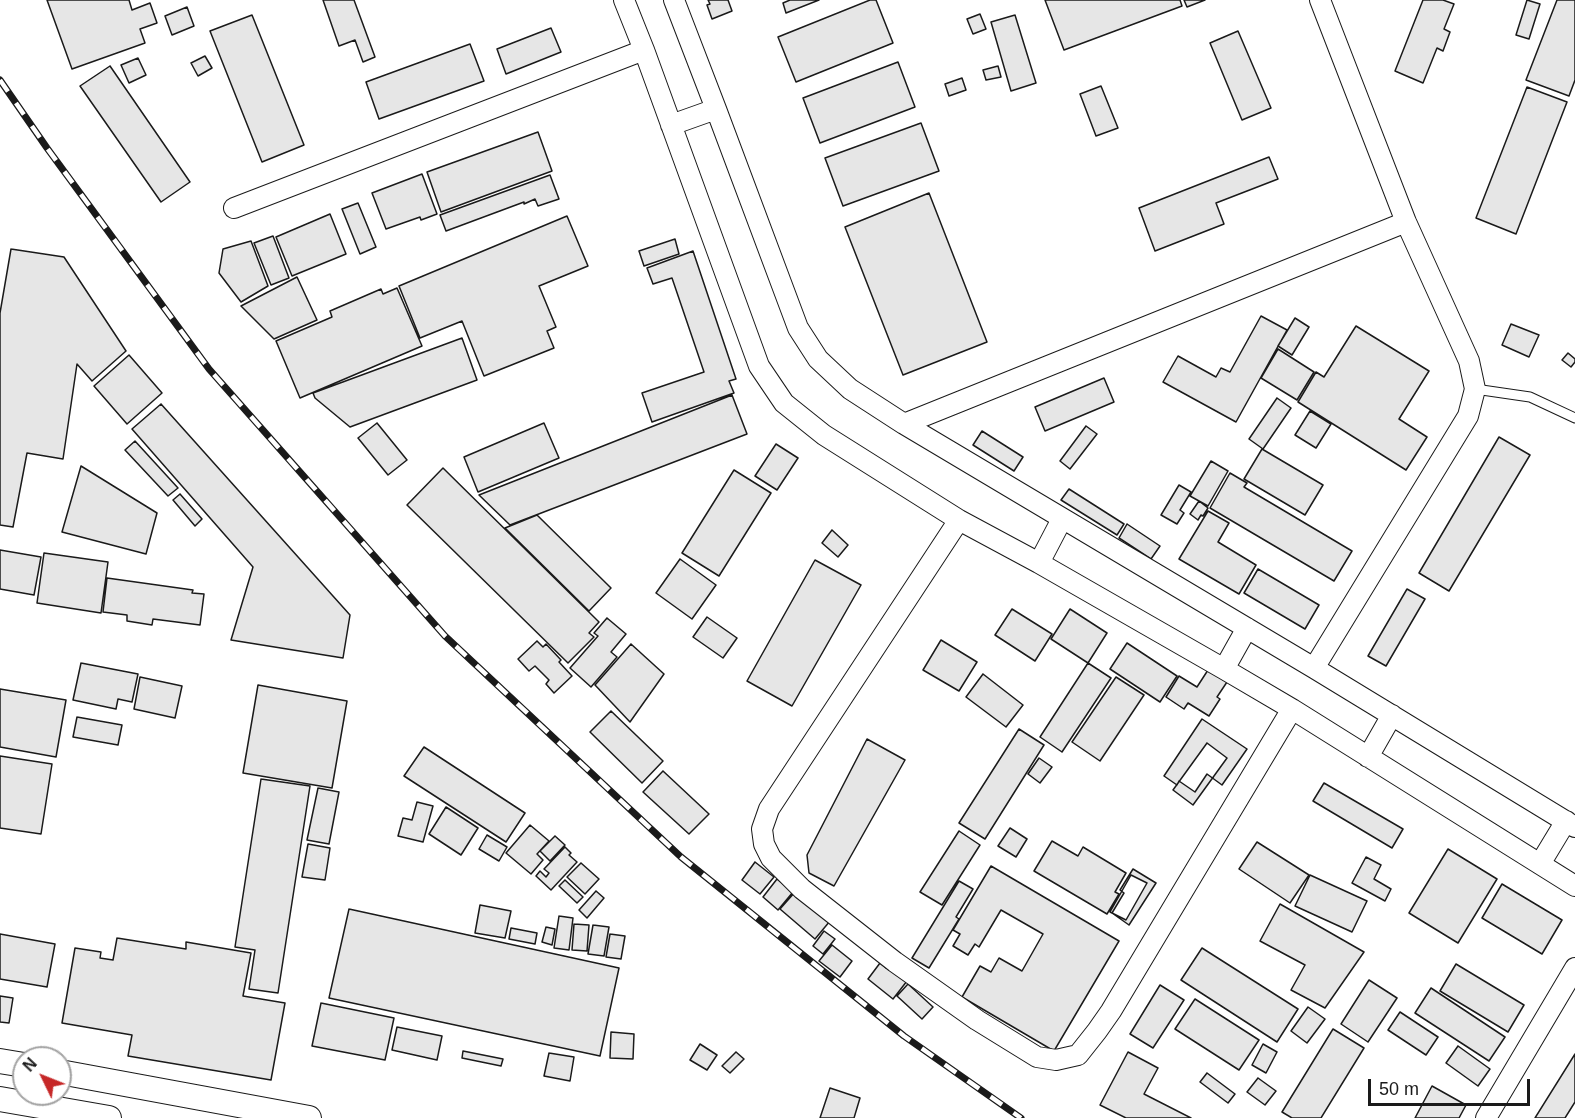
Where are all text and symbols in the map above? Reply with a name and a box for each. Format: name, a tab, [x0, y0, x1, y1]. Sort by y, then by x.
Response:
north arrow	[12, 1046, 72, 1106]
text: N	[20, 1055, 40, 1075]
scale bar	[1371, 1067, 1533, 1105]
text: 50 m	[1379, 1079, 1419, 1099]

